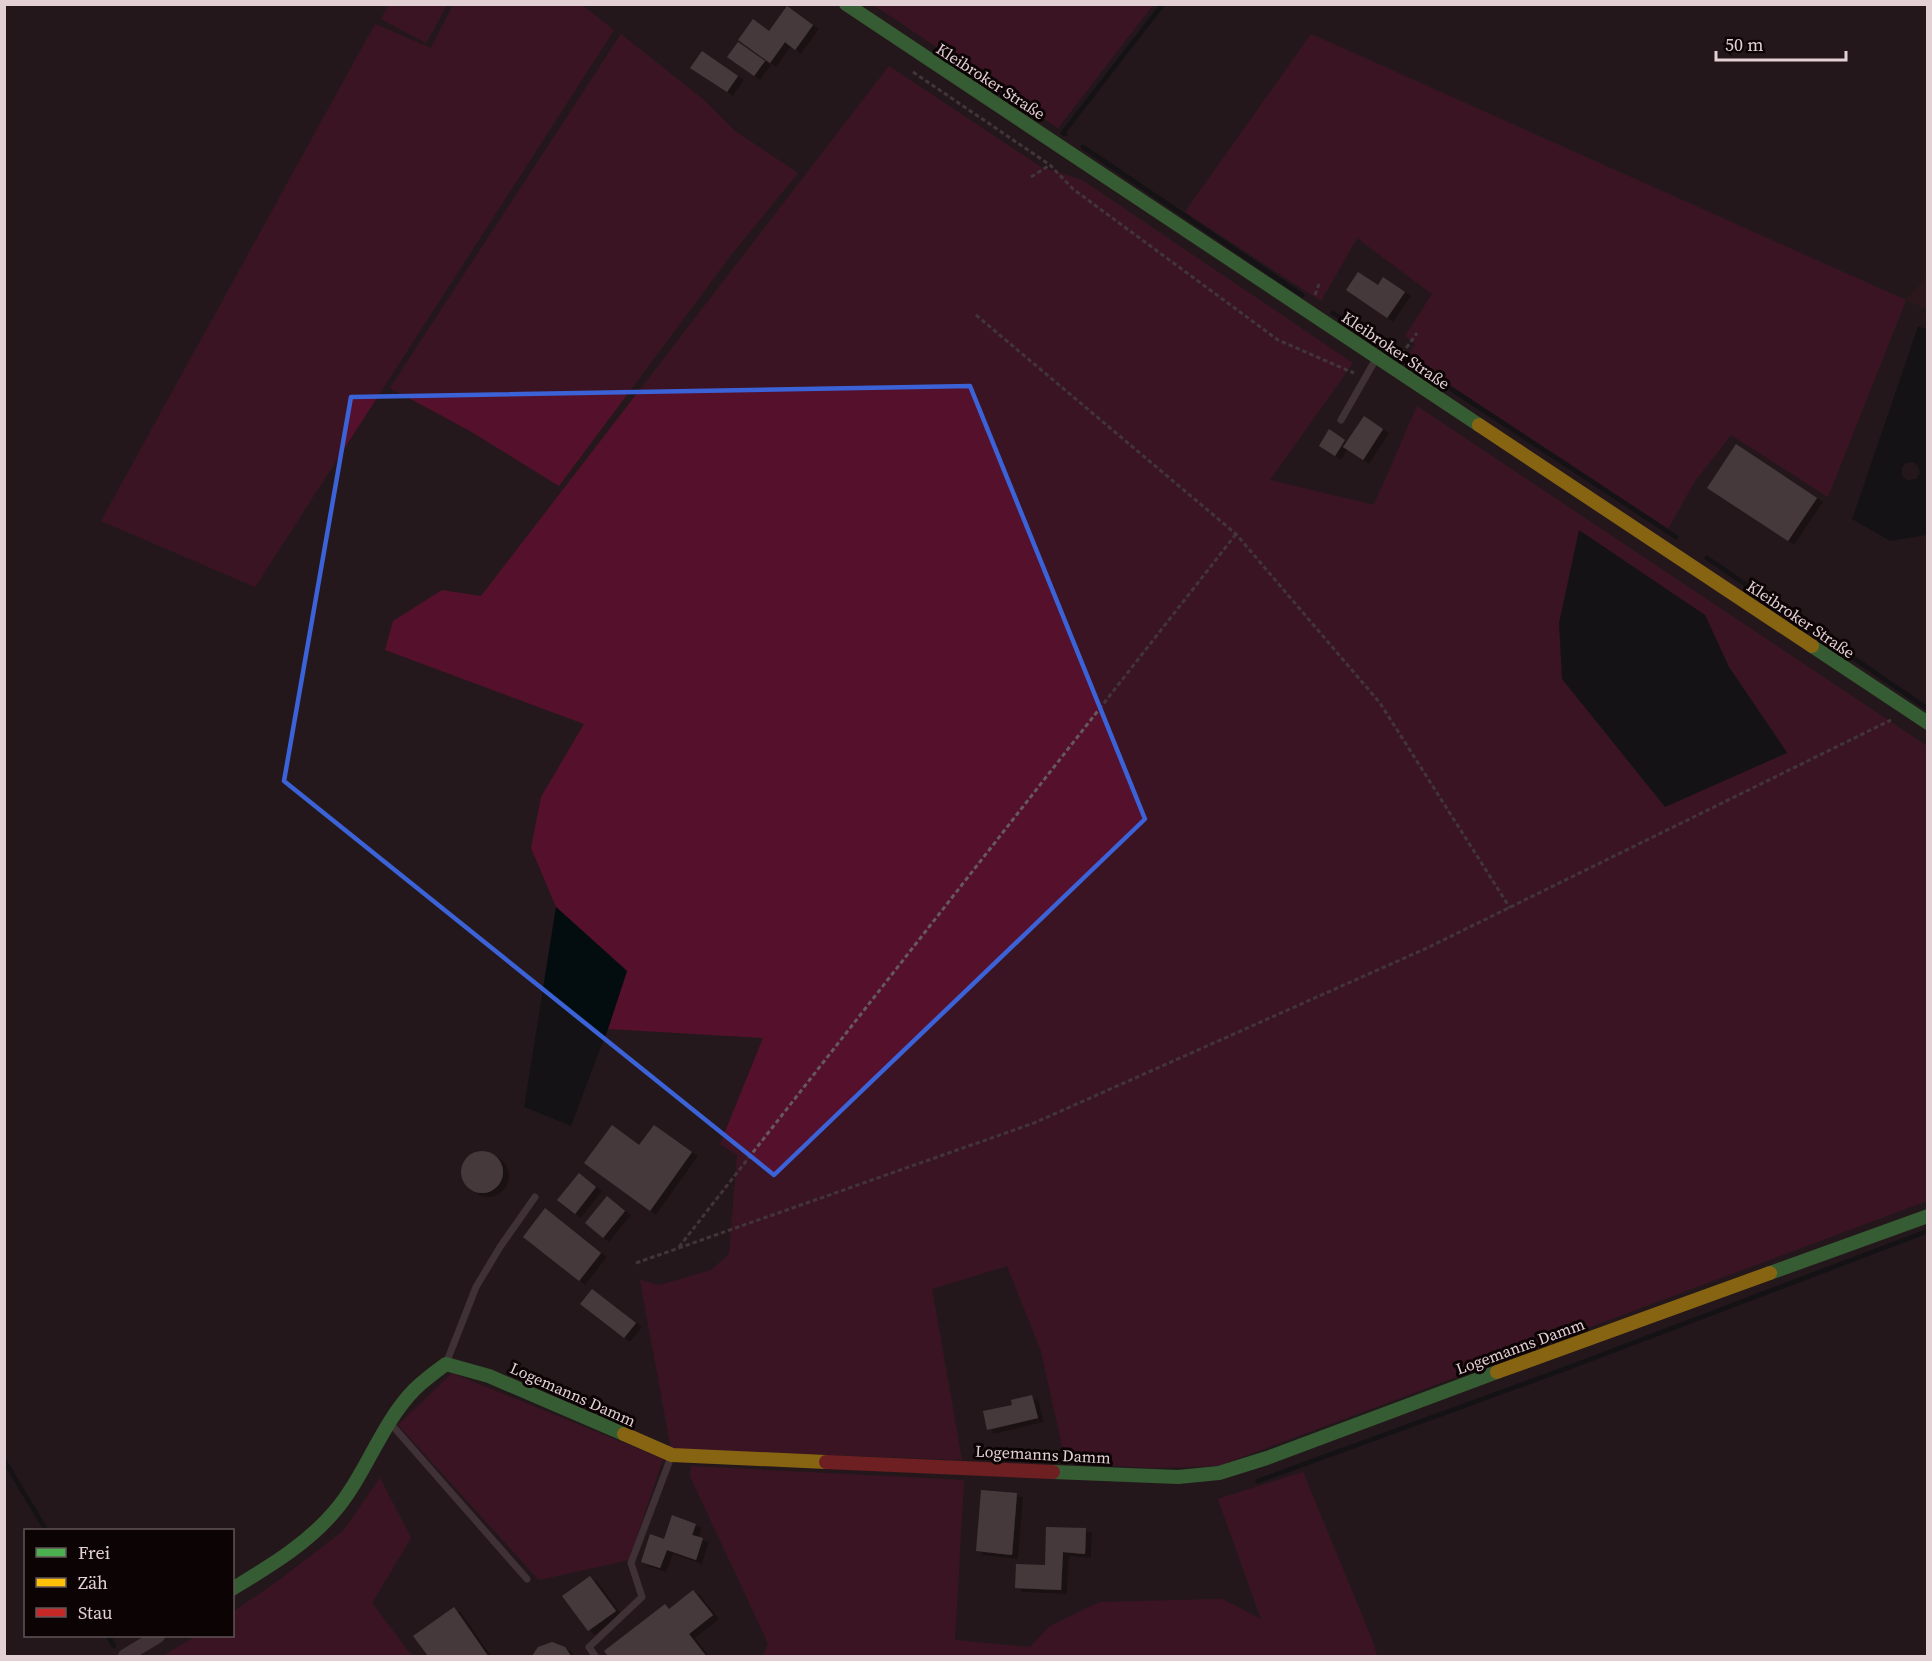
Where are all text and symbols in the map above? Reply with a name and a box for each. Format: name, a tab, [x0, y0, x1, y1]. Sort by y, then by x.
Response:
scale bar	[1716, 24, 1846, 62]
text: 50 m	[1725, 32, 1763, 57]
street label: Kleibroker Straße	[932, 38, 1050, 124]
street label: Kleibroker Straße	[1338, 306, 1454, 394]
street label: Kleibroker Straße	[1743, 575, 1859, 663]
street label: Logemanns Damm	[1453, 1313, 1587, 1379]
street label: Logemanns Damm	[507, 1356, 639, 1432]
street label: Logemanns Damm	[975, 1439, 1111, 1469]
legend	[24, 1529, 234, 1637]
text: Frei	[78, 1540, 110, 1565]
text: Zäh	[78, 1570, 108, 1595]
text: Stau	[78, 1600, 113, 1625]

